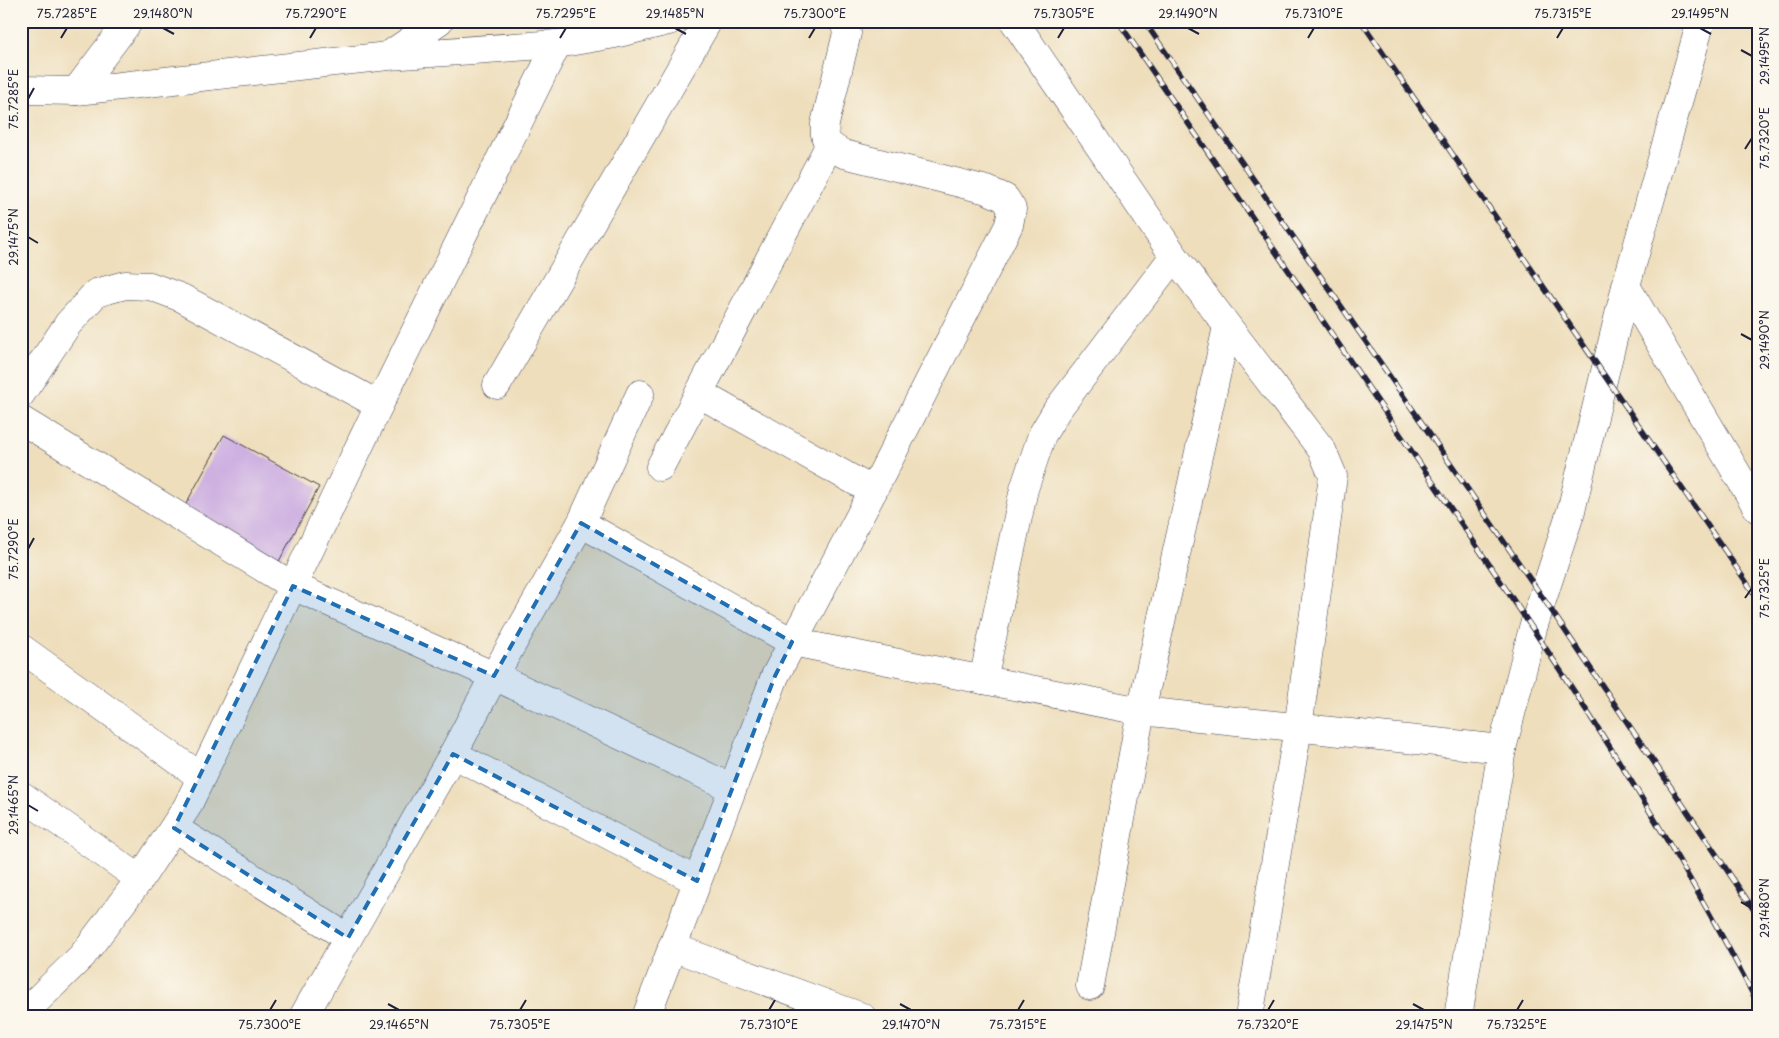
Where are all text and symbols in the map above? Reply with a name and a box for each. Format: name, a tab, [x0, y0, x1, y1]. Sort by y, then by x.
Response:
text: 75.7285°E	[37, 4, 97, 22]
text: 29.1480°N	[133, 4, 193, 22]
text: 75.7290°E	[285, 4, 347, 22]
text: 75.7295°E	[536, 4, 596, 22]
text: 29.1485°N	[646, 4, 704, 22]
text: 75.7300°E	[784, 4, 846, 22]
text: 75.7305°E	[1033, 4, 1095, 22]
text: 29.1490°N	[1158, 4, 1218, 22]
text: 75.7310°E	[1285, 4, 1343, 22]
text: 75.7315°E	[1534, 4, 1592, 22]
text: 29.1495°N	[1671, 4, 1729, 22]
text: 29.1495°N	[1755, 27, 1773, 85]
text: 75.7285°E	[4, 69, 22, 129]
text: 75.7320°E	[1755, 107, 1773, 169]
text: 29.1475°N	[4, 208, 22, 266]
text: 29.1490°N	[1755, 310, 1773, 370]
text: 75.7290°E	[4, 518, 22, 580]
text: 75.7325°E	[1755, 558, 1773, 618]
text: 29.1465°N	[4, 775, 22, 835]
text: 29.1480°N	[1755, 878, 1773, 938]
text: 75.7300°E	[239, 1015, 301, 1033]
text: 29.1465°N	[369, 1015, 429, 1033]
text: 75.7305°E	[489, 1015, 551, 1033]
text: 75.7310°E	[740, 1015, 798, 1033]
text: 29.1470°N	[882, 1015, 940, 1033]
text: 75.7315°E	[989, 1015, 1047, 1033]
text: 75.7320°E	[1237, 1015, 1299, 1033]
text: 29.1475°N	[1395, 1015, 1453, 1033]
text: 75.7325°E	[1487, 1015, 1547, 1033]

